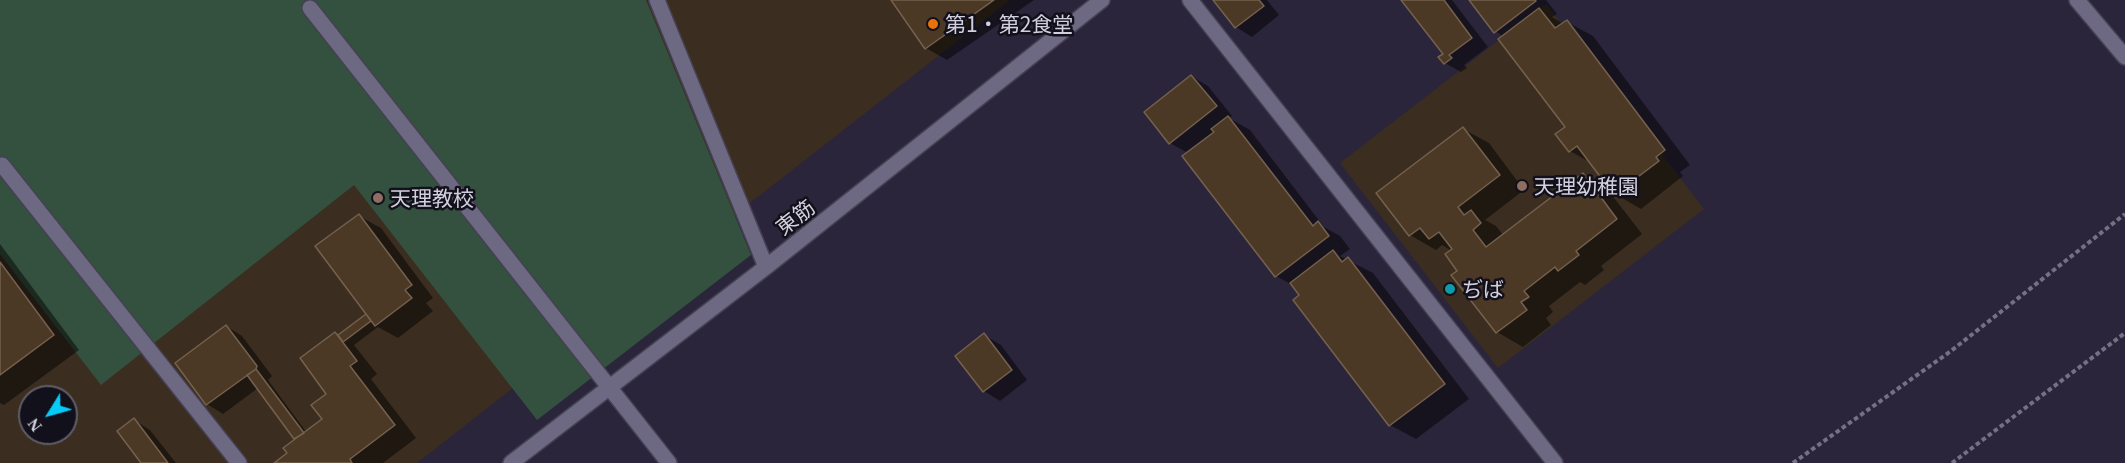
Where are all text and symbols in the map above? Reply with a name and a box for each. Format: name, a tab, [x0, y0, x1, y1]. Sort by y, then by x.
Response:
place label: 第1・第2食堂	[945, 11, 1073, 37]
marker: 第1・第2食堂	[926, 17, 940, 31]
place label: 天理幼稚園	[1534, 173, 1639, 199]
marker: 天理幼稚園	[1515, 179, 1529, 193]
place label: 天理教校	[390, 185, 474, 211]
marker: 天理教校	[371, 191, 385, 205]
street label: 東筋	[771, 194, 819, 240]
place label: ぢば	[1462, 276, 1504, 302]
marker: ぢば	[1443, 282, 1457, 296]
north arrow	[18, 385, 78, 445]
text: N	[25, 415, 45, 435]

